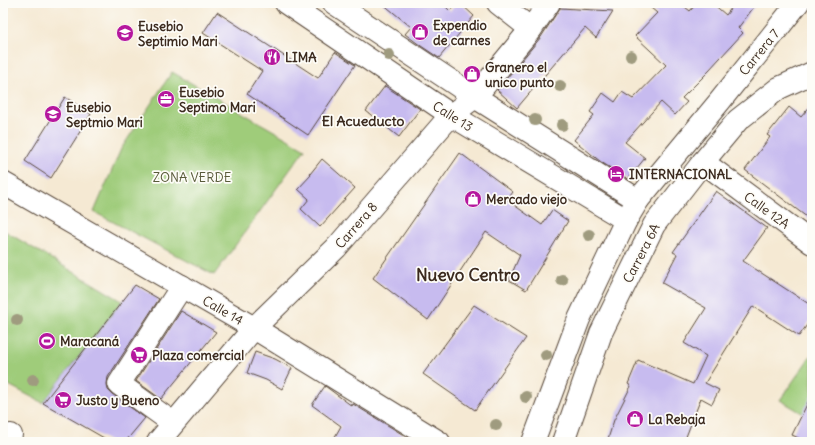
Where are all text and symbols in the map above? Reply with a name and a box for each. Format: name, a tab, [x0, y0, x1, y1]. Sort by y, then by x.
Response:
place label: Expendio de carnes	[433, 17, 490, 49]
place label: Eusebio Septimio Mari	[138, 18, 218, 50]
shop icon: Expendio de carnes	[410, 22, 430, 42]
school or university icon: Eusebio Septimio Mari	[115, 23, 135, 43]
street label: Carrera 7	[735, 25, 784, 79]
restaurant icon: LIMA	[262, 47, 282, 67]
place label: LIMA	[285, 49, 317, 66]
place label: Granero el unico punto	[485, 59, 554, 91]
shop icon: Granero el unico punto	[462, 64, 482, 84]
place label: Eusebio Septimo Mari	[179, 84, 256, 116]
office icon: Eusebio Septimo Mari	[156, 89, 176, 109]
street label: Calle 13	[429, 97, 476, 135]
place label: Eusebio Septmio Mari	[66, 99, 143, 131]
school or university icon: Eusebio Septmio Mari	[43, 104, 63, 124]
district label: El Acueducto	[322, 112, 404, 130]
hotel icon: INTERNACIONAL	[606, 164, 626, 184]
place label: INTERNACIONAL	[629, 166, 732, 183]
park label: ZONA VERDE	[153, 169, 232, 186]
street label: Calle 12A	[740, 188, 793, 233]
shop icon: Mercado viejo	[463, 189, 483, 209]
place label: Mercado viejo	[486, 191, 567, 208]
street label: Carrera 8	[332, 199, 381, 252]
street label: Carrera 6A	[619, 221, 664, 286]
district label: Nuevo Centro	[416, 264, 521, 286]
street label: Calle 14	[199, 292, 246, 329]
sports icon: Maracaná	[37, 331, 57, 351]
place label: Maracaná	[60, 333, 120, 350]
supermarket icon: Plaza comercial	[129, 345, 149, 365]
place label: Plaza comercial	[152, 347, 244, 364]
supermarket icon: Justo y Bueno	[53, 390, 73, 410]
place label: Justo y Bueno	[76, 392, 159, 409]
shop icon: La Rebaja	[625, 409, 645, 429]
place label: La Rebaja	[648, 411, 706, 428]

